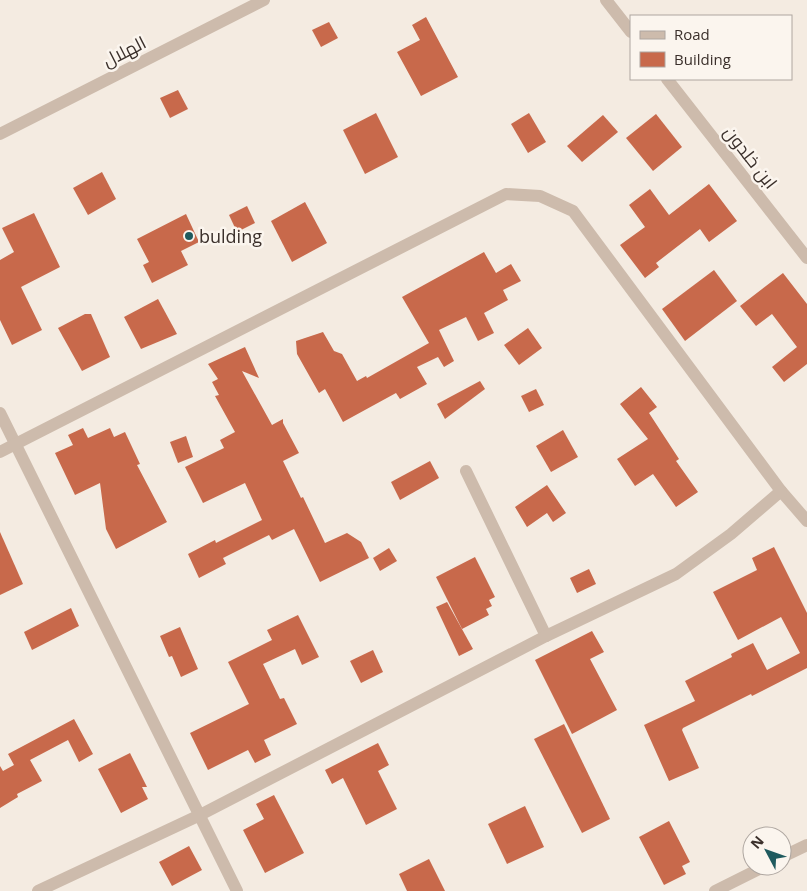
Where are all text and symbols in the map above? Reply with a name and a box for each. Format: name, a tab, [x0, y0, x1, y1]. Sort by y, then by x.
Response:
legend	[630, 15, 792, 80]
text: Road	[674, 24, 710, 44]
street label: الهلال	[98, 30, 150, 72]
text: Building	[674, 49, 731, 69]
street label: ابن خلدون	[719, 121, 783, 193]
place label: bulding	[199, 224, 262, 248]
marker: bulding	[183, 230, 195, 242]
north arrow	[742, 826, 792, 876]
text: N	[746, 832, 768, 853]

